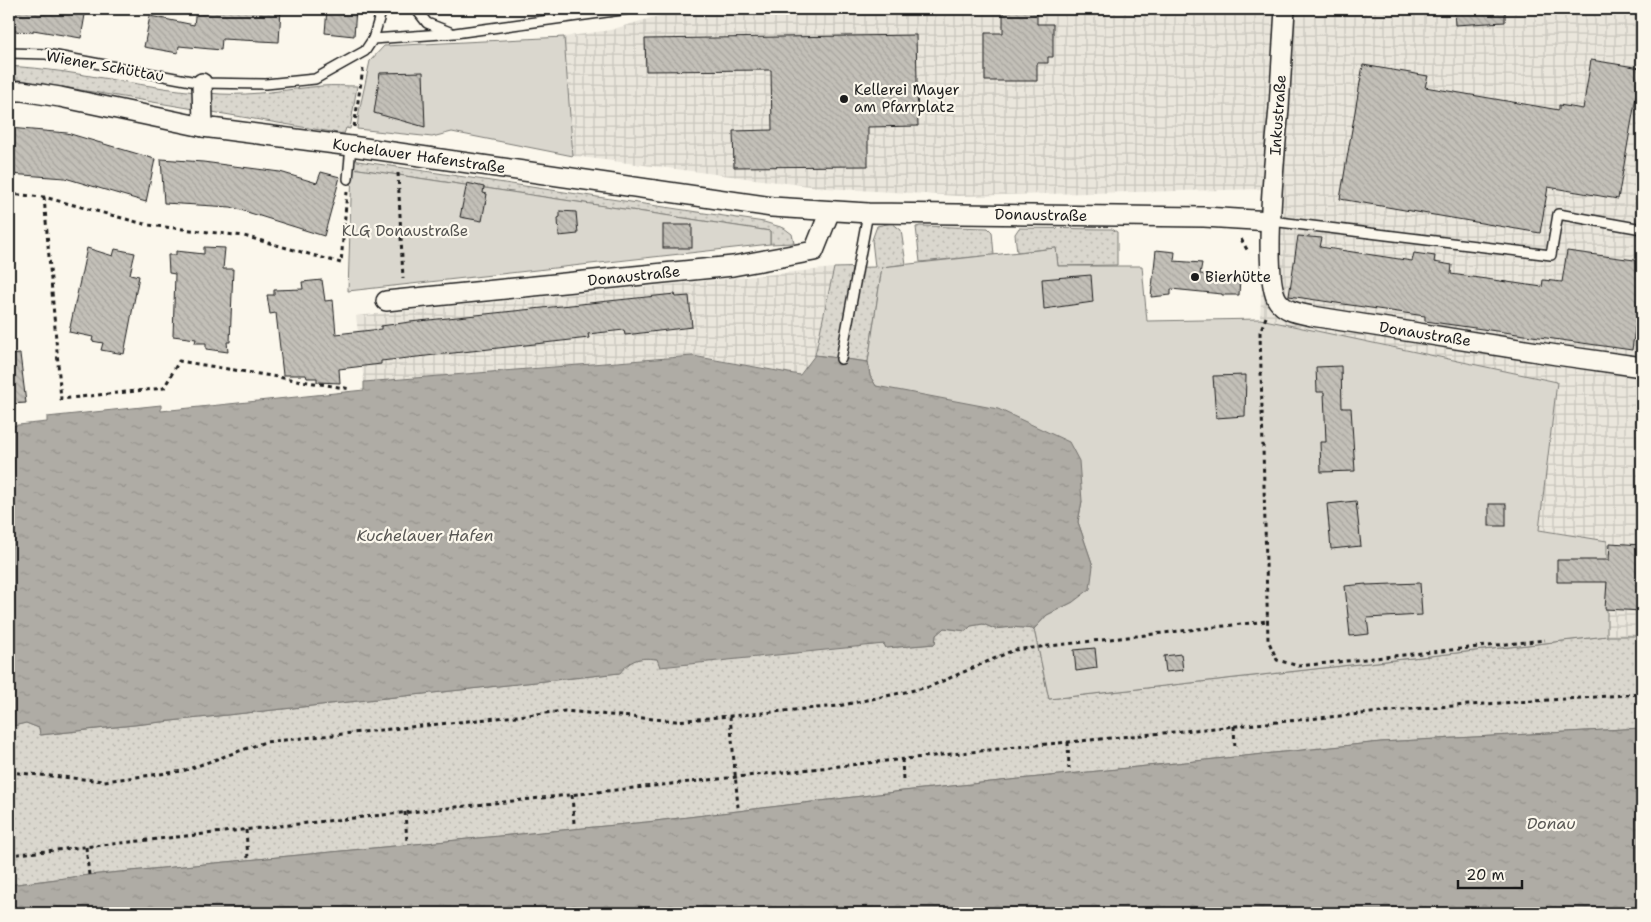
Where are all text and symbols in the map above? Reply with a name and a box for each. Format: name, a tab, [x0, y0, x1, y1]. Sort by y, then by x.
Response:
street label: Wiener Schüttau	[44, 46, 166, 86]
street label: Inkustraße	[1265, 74, 1291, 156]
place label: Kellerei Mayer am Pfarrplatz	[854, 80, 960, 117]
marker: Kellerei Mayer am Pfarrplatz	[838, 93, 850, 105]
street label: Kuchelauer Hafenstraße	[331, 134, 507, 178]
street label: Donaustraße	[994, 204, 1088, 226]
park label: KLG Donaustraße	[342, 221, 468, 241]
street label: Donaustraße	[587, 261, 681, 291]
place label: Bierhütte	[1205, 267, 1271, 287]
marker: Bierhütte	[1189, 271, 1201, 283]
street label: Donaustraße	[1378, 317, 1472, 351]
water label: Kuchelauer Hafen	[356, 525, 494, 546]
water label: Donau	[1526, 813, 1576, 834]
scale bar	[1458, 857, 1522, 889]
text: 20 m	[1466, 865, 1505, 885]

